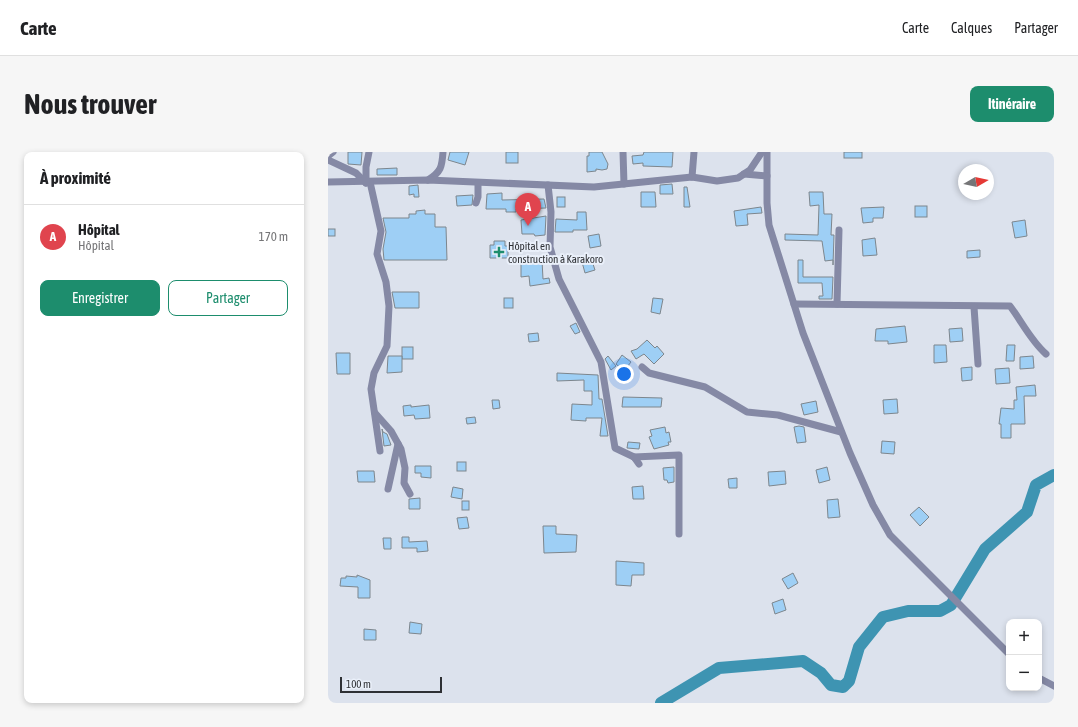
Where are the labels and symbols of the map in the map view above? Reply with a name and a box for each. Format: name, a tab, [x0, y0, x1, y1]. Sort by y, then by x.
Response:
north arrow	[958, 164, 994, 200]
pin: A	[515, 193, 541, 226]
place label: Hôpital en construction à Karakoro	[508, 240, 603, 265]
marker: Hôpital en construction à Karakoro	[493, 246, 505, 258]
your location	[614, 364, 634, 384]
scale bar	[340, 675, 442, 694]

